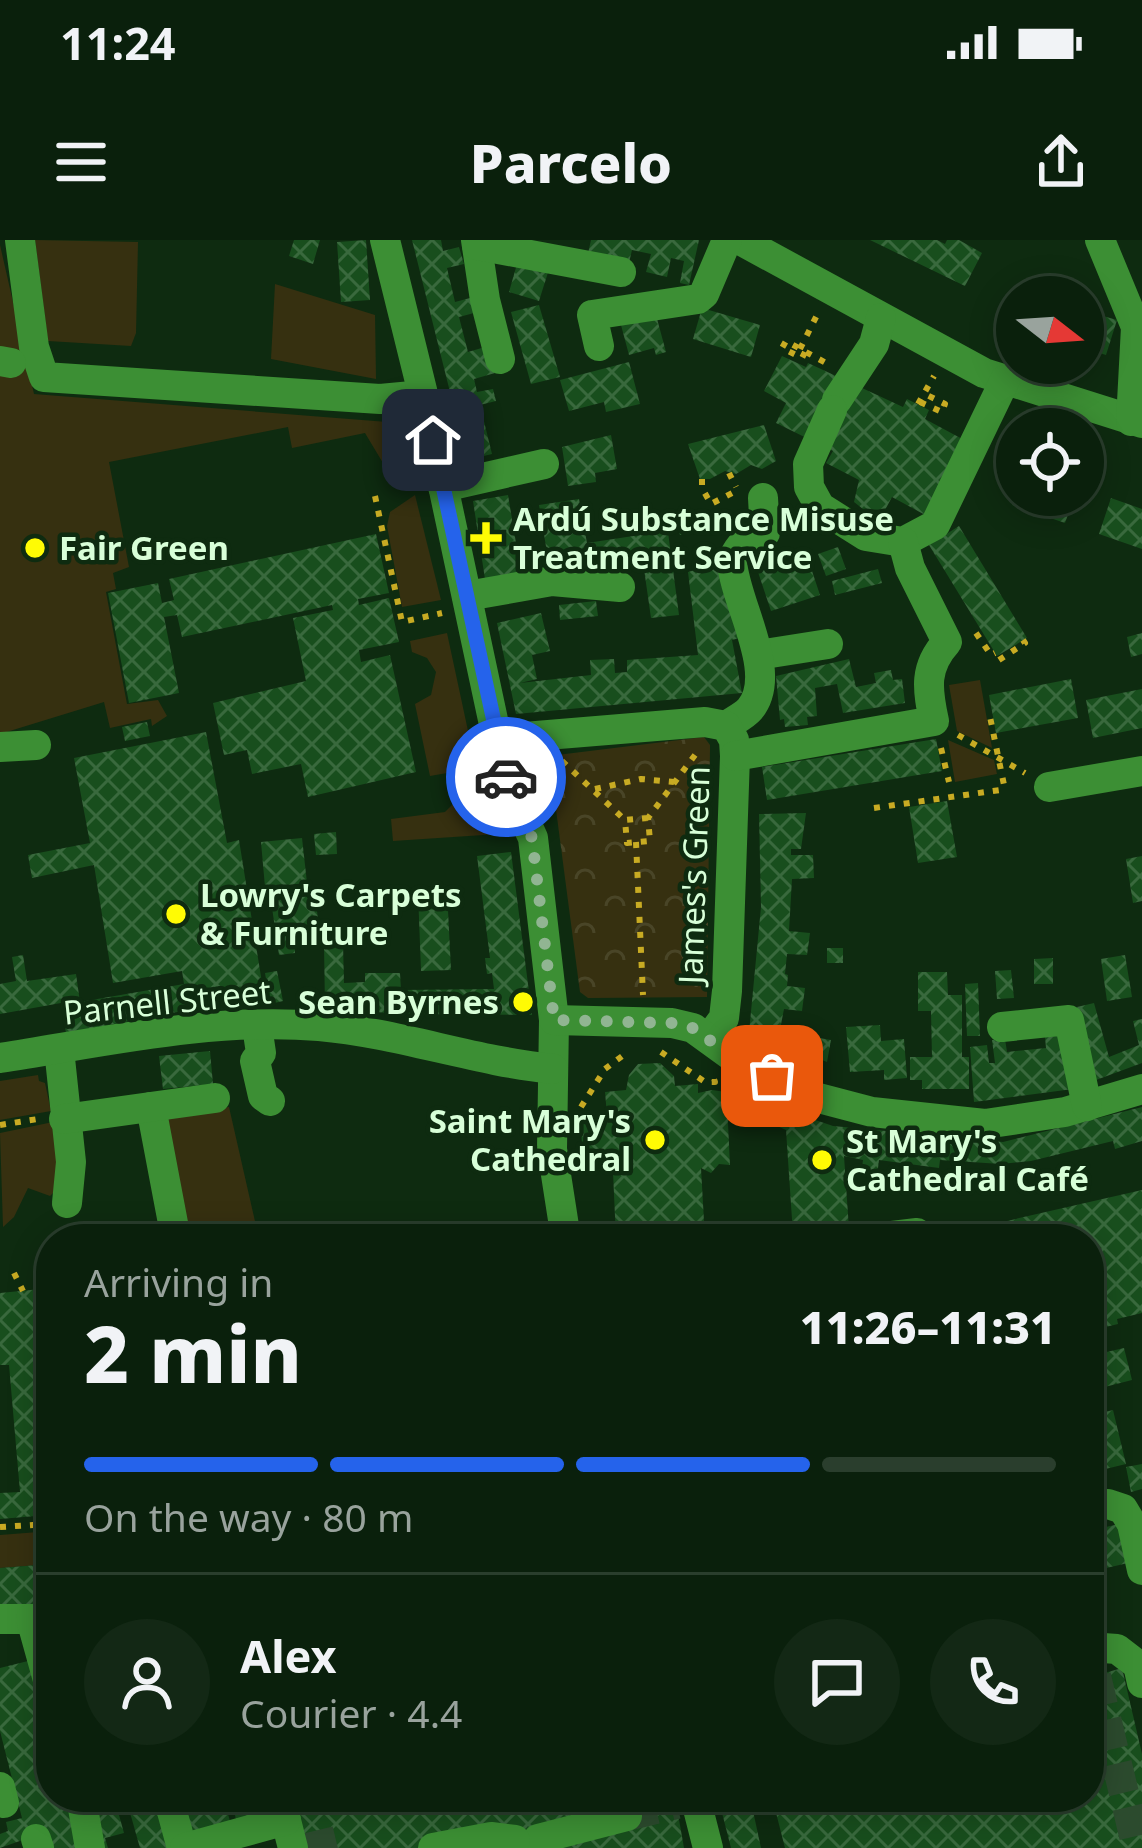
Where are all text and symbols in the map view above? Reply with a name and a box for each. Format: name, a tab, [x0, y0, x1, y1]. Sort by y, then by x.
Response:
text: 11:24	[60, 12, 176, 73]
text: Parcelo	[470, 125, 672, 199]
icon: menu	[48, 129, 114, 195]
icon: share	[1028, 129, 1094, 195]
north arrow	[996, 276, 1104, 384]
map controls	[996, 276, 1104, 516]
pin	[382, 389, 484, 491]
icon: home	[400, 407, 466, 473]
button: locate	[996, 408, 1104, 516]
place label: Ardú Substance Misuse Treatment Service	[513, 496, 894, 579]
marker: Ardú Substance Misuse Treatment Service	[470, 522, 502, 554]
place label: Fair Green	[59, 525, 229, 570]
marker: Fair Green	[22, 535, 48, 561]
courier	[446, 717, 566, 837]
icon: car	[473, 744, 539, 810]
street label: James's Green	[667, 765, 720, 988]
place label: Lowry's Carpets & Furniture	[200, 872, 462, 955]
marker: Lowry's Carpets & Furniture	[163, 901, 189, 927]
street label: Parnell Street	[61, 968, 273, 1035]
place label: Sean Byrnes	[298, 979, 499, 1024]
marker: Sean Byrnes	[510, 989, 536, 1015]
pin	[721, 1025, 823, 1127]
icon: bag	[739, 1043, 805, 1109]
place label: Saint Mary's Cathedral	[429, 1098, 631, 1181]
place label: St Mary's Cathedral Café	[846, 1118, 1089, 1201]
marker: Saint Mary's Cathedral	[642, 1127, 668, 1153]
marker: St Mary's Cathedral Café	[809, 1147, 835, 1173]
text: Arriving in	[84, 1255, 273, 1308]
text: 11:26–11:31	[800, 1296, 1056, 1357]
text: 2 min	[84, 1300, 302, 1406]
text: On the way · 80 m	[84, 1490, 413, 1543]
button: person	[84, 1619, 210, 1745]
button: chat	[774, 1619, 900, 1745]
button: phone	[930, 1619, 1056, 1745]
text: Alex	[240, 1625, 337, 1686]
text: Courier · 4.4	[240, 1686, 462, 1739]

